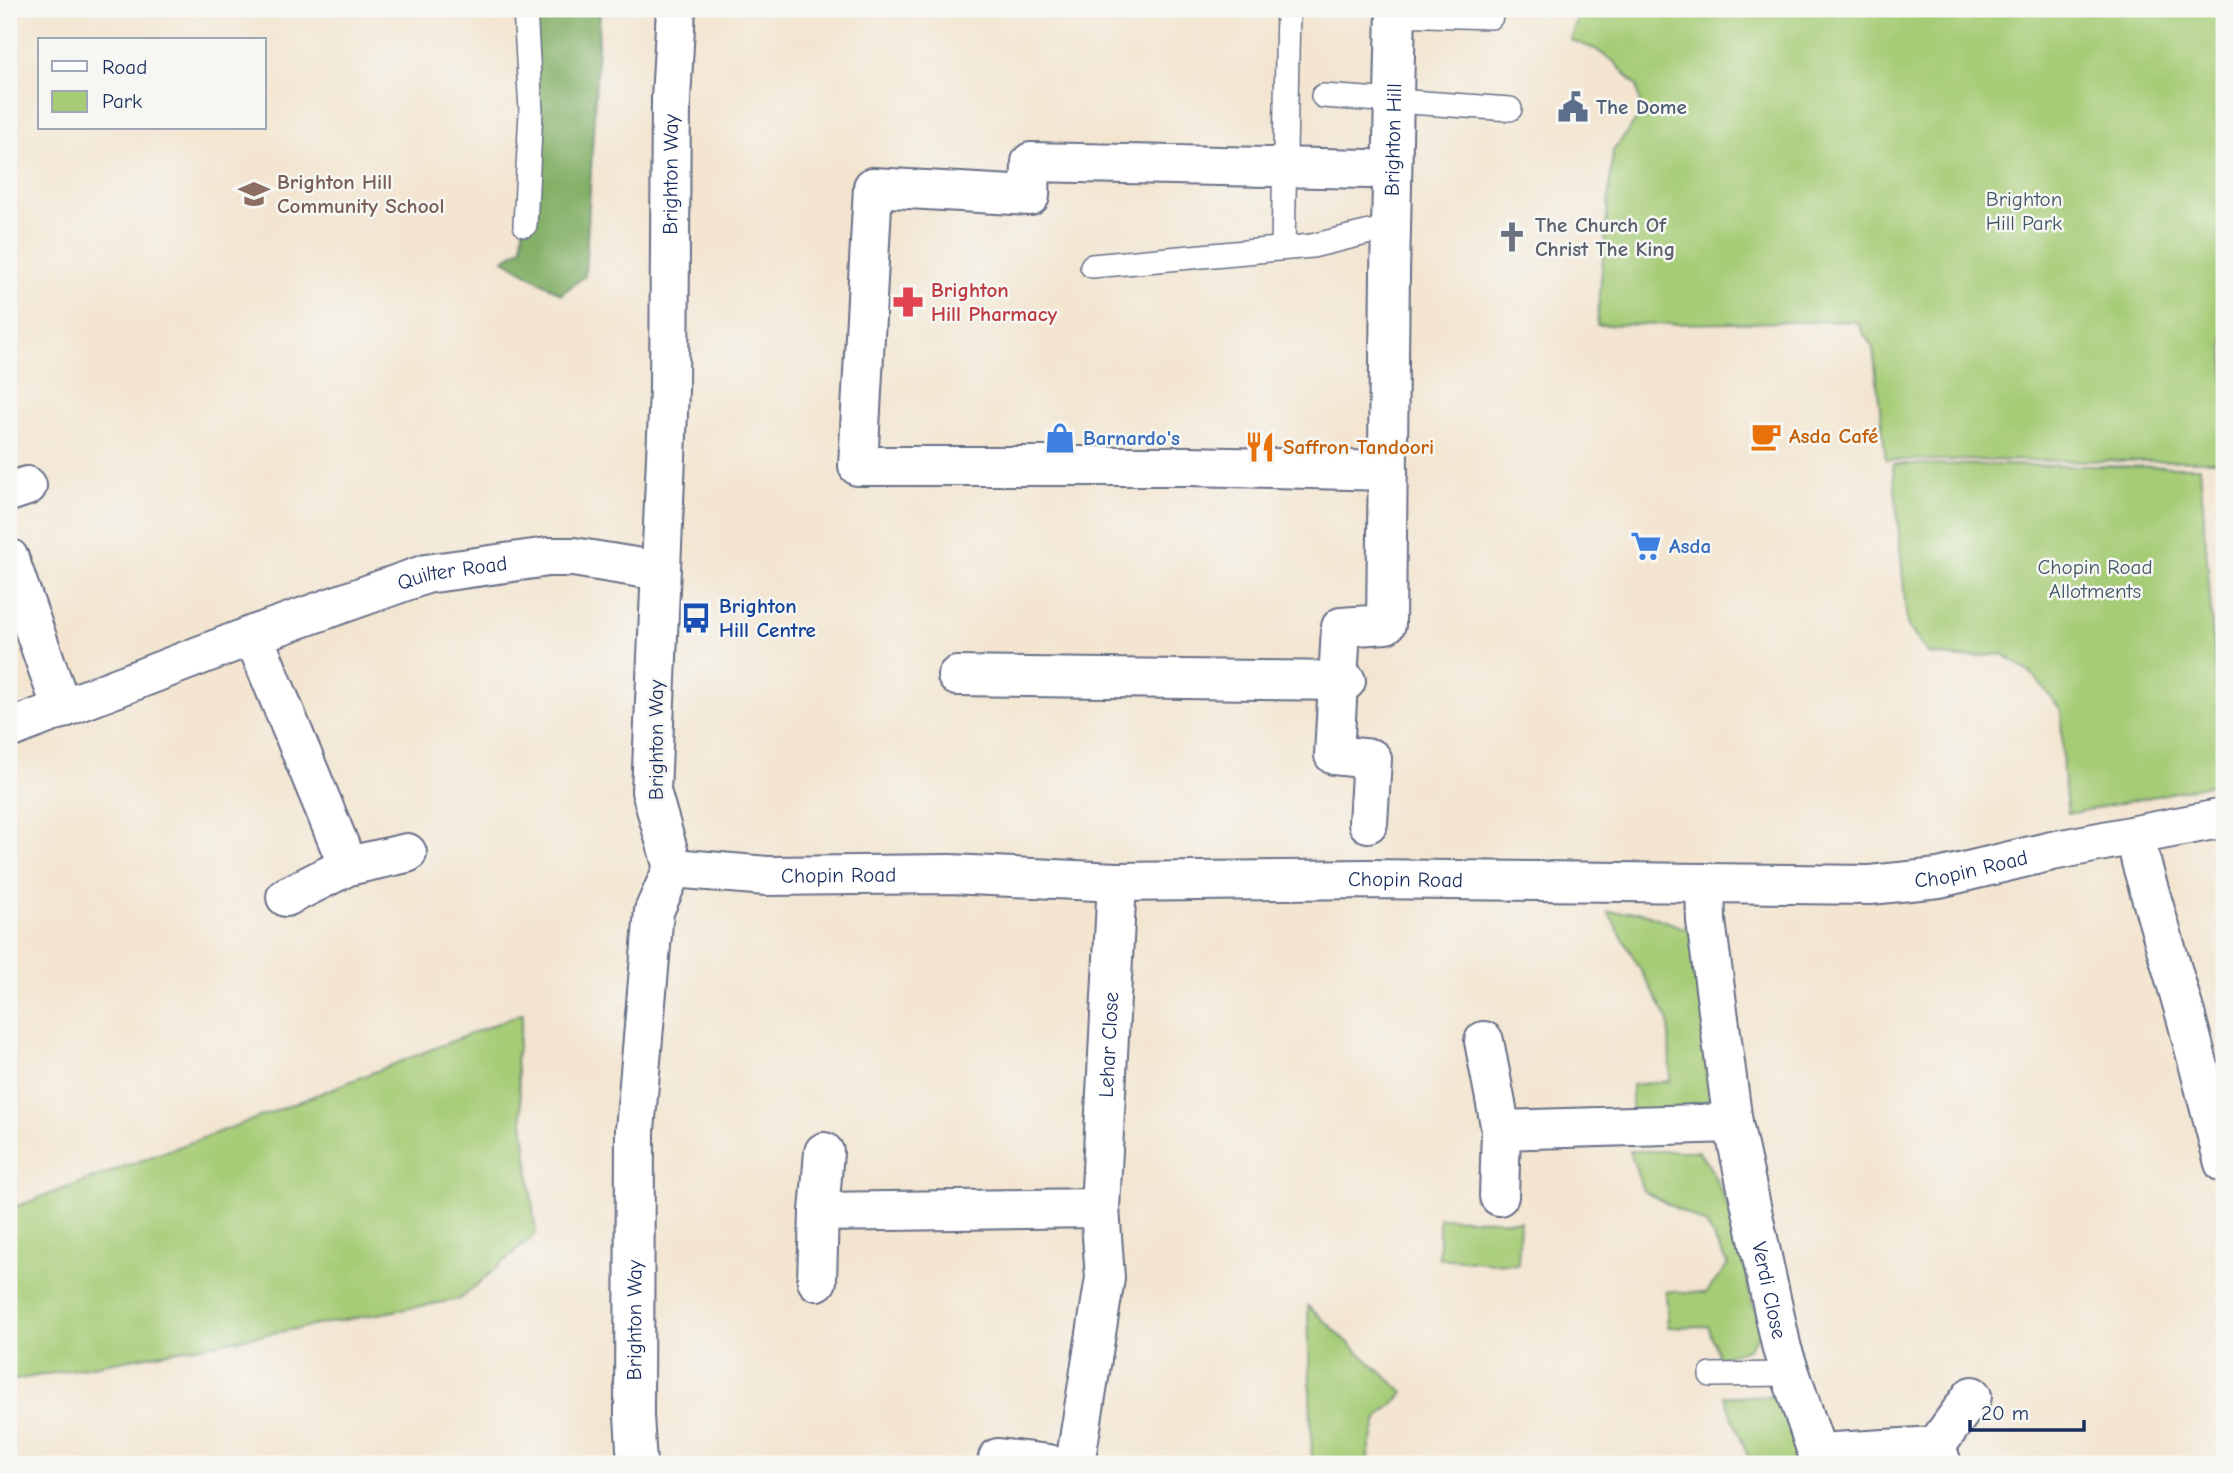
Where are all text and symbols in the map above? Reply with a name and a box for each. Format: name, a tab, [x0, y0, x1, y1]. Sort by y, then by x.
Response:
legend	[38, 38, 266, 130]
text: Road	[102, 55, 147, 79]
street label: Brighton Hill	[1380, 83, 1406, 196]
text: Park	[102, 89, 142, 113]
public building icon: The Dome	[1556, 90, 1590, 124]
place label: The Dome	[1596, 95, 1687, 119]
street label: Brighton Way	[658, 113, 683, 235]
place label: Brighton Hill Community School	[277, 170, 444, 218]
school or university icon: Brighton Hill Community School	[237, 177, 271, 211]
park label: Brighton Hill Park	[1986, 187, 2062, 235]
place label: The Church Of Christ The King	[1535, 213, 1675, 261]
church icon: The Church Of Christ The King	[1495, 220, 1529, 254]
place label: Brighton Hill Pharmacy	[931, 278, 1058, 326]
pharmacy icon: Brighton Hill Pharmacy	[891, 285, 925, 319]
cafe icon: Asda Café	[1749, 419, 1783, 453]
shop icon: Barnardo's	[1043, 421, 1077, 455]
place label: Asda Café	[1789, 424, 1878, 448]
place label: Barnardo's	[1083, 426, 1180, 450]
restaurant icon: Saffron Tandoori	[1243, 430, 1277, 464]
place label: Saffron Tandoori	[1283, 435, 1434, 459]
supermarket icon: Asda	[1629, 529, 1663, 563]
place label: Asda	[1669, 534, 1711, 558]
street label: Quilter Road	[394, 551, 509, 595]
park label: Chopin Road Allotments	[2037, 555, 2153, 603]
place label: Brighton Hill Centre	[719, 594, 816, 642]
bus stop icon: Brighton Hill Centre	[679, 601, 713, 635]
street label: Brighton Way	[644, 679, 668, 800]
street label: Chopin Road	[1913, 845, 2030, 892]
street label: Chopin Road	[781, 863, 896, 888]
street label: Chopin Road	[1348, 867, 1463, 892]
street label: Lehar Close	[1094, 991, 1123, 1098]
street label: Verdi Close	[1747, 1239, 1791, 1341]
street label: Brighton Way	[622, 1259, 647, 1381]
scale bar	[1970, 1389, 2084, 1433]
text: 20 m	[1981, 1401, 2029, 1425]

